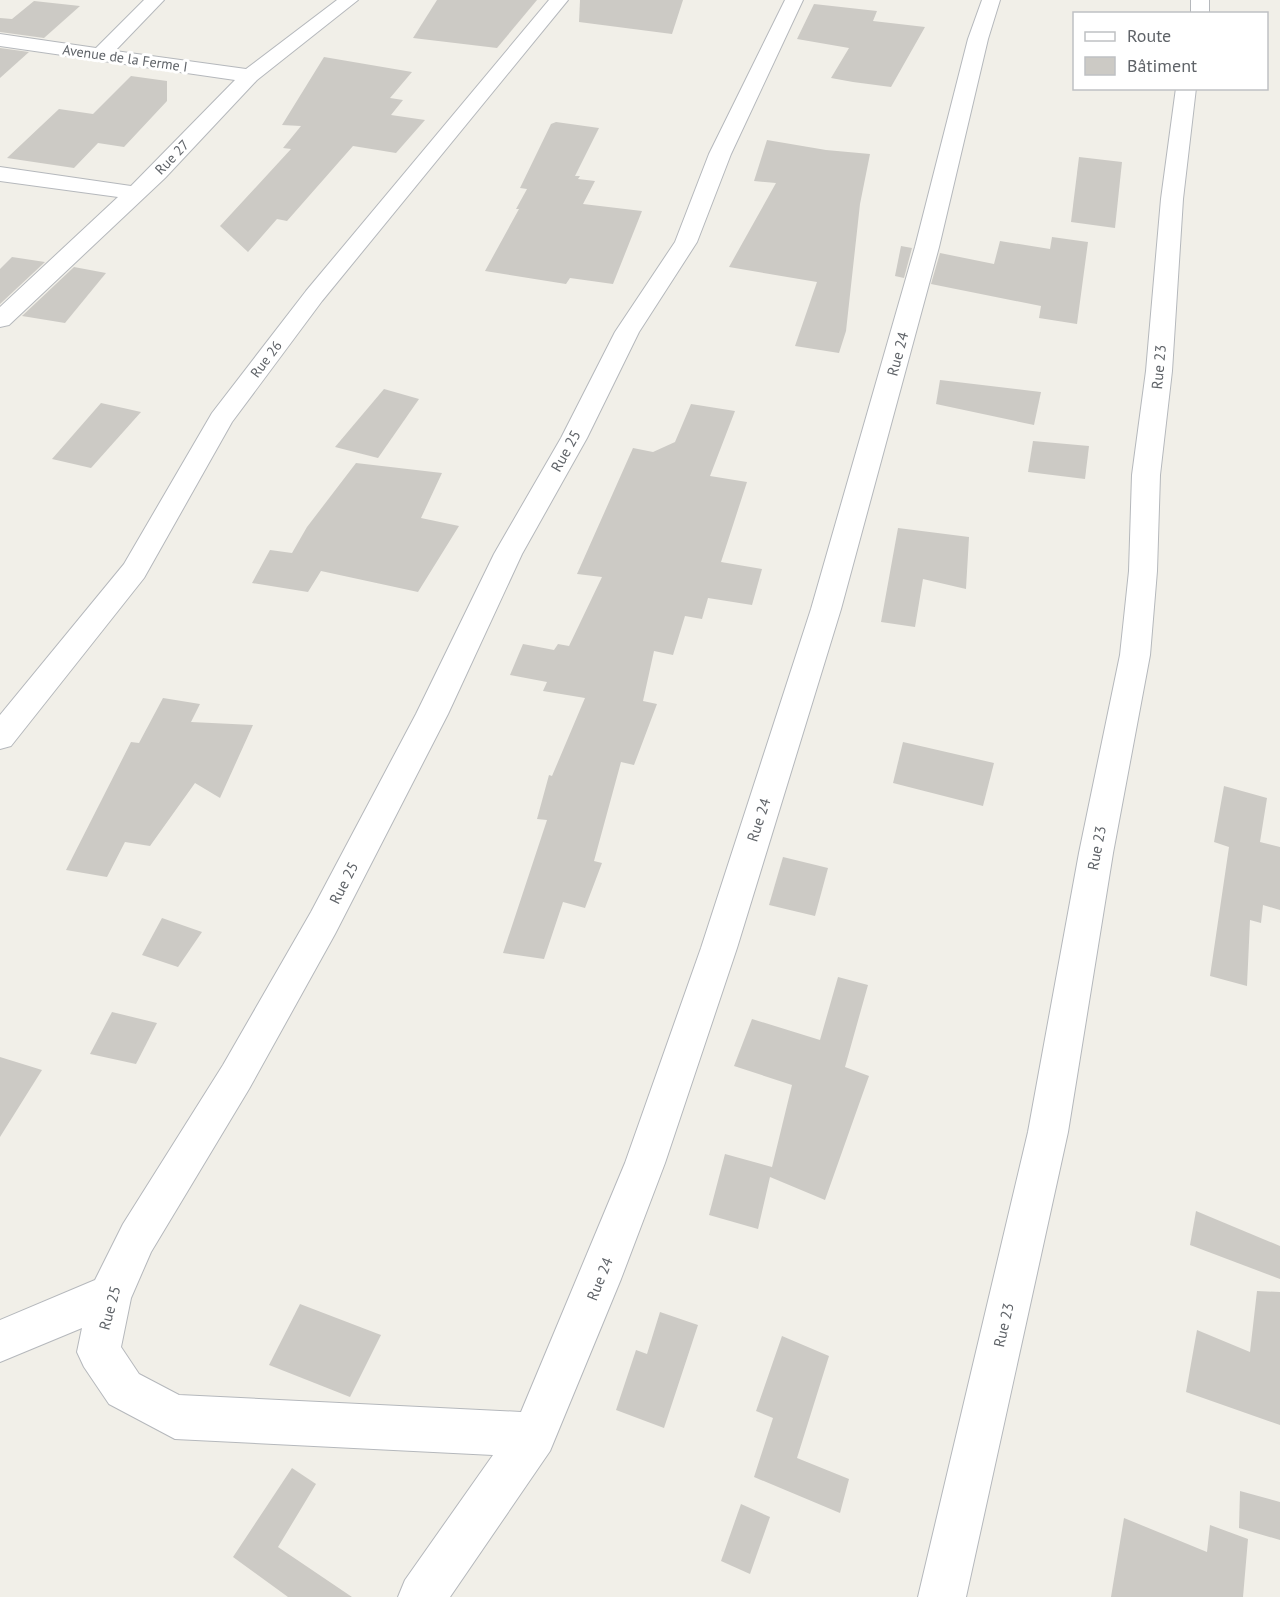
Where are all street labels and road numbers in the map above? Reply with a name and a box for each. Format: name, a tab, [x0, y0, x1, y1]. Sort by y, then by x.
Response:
street label: Avenue de la Ferme I	[61, 40, 189, 76]
street label: Rue 27	[151, 136, 193, 178]
street label: Rue 24	[883, 330, 912, 378]
street label: Rue 26	[246, 337, 286, 381]
street label: Rue 23	[1147, 344, 1170, 390]
street label: Rue 25	[546, 427, 585, 475]
street label: Rue 24	[743, 796, 774, 844]
street label: Rue 23	[1083, 824, 1110, 872]
street label: Rue 25	[325, 858, 362, 907]
street label: Rue 24	[582, 1254, 617, 1303]
street label: Rue 25	[95, 1284, 124, 1332]
street label: Rue 23	[989, 1301, 1018, 1349]

